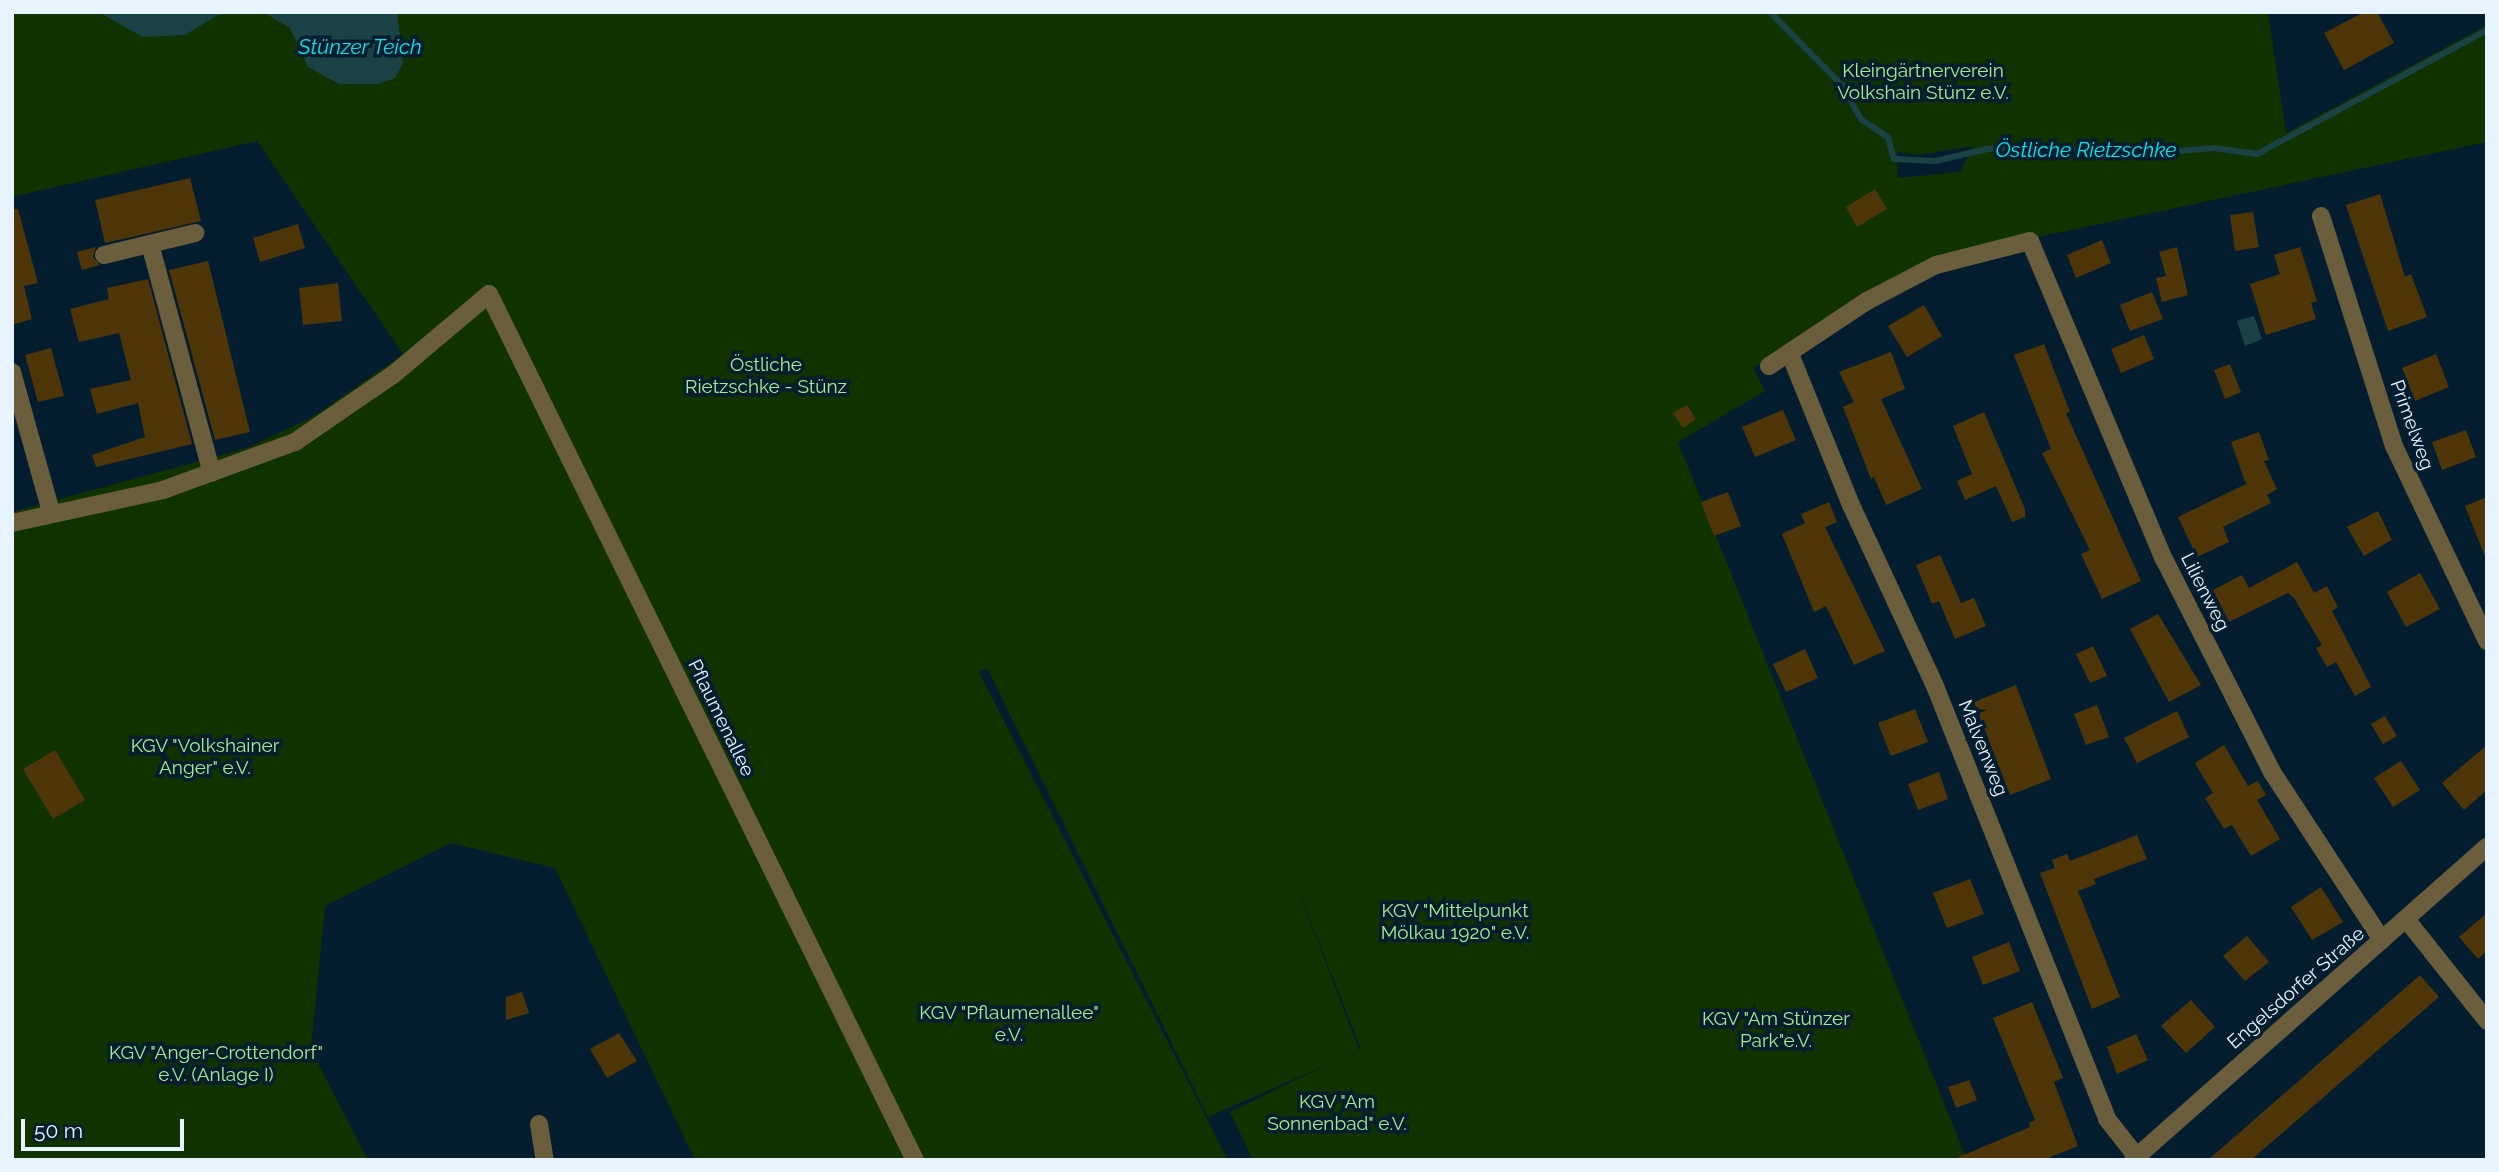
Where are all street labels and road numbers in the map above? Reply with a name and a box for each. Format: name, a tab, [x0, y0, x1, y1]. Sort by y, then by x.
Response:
street label: Primelweg	[2385, 377, 2439, 473]
street label: Lilienweg	[2176, 549, 2234, 635]
street label: Pflaumenallee	[683, 656, 759, 780]
street label: Malvenweg	[1953, 697, 2013, 799]
street label: Engelsdorfer Straße	[2223, 922, 2369, 1054]

